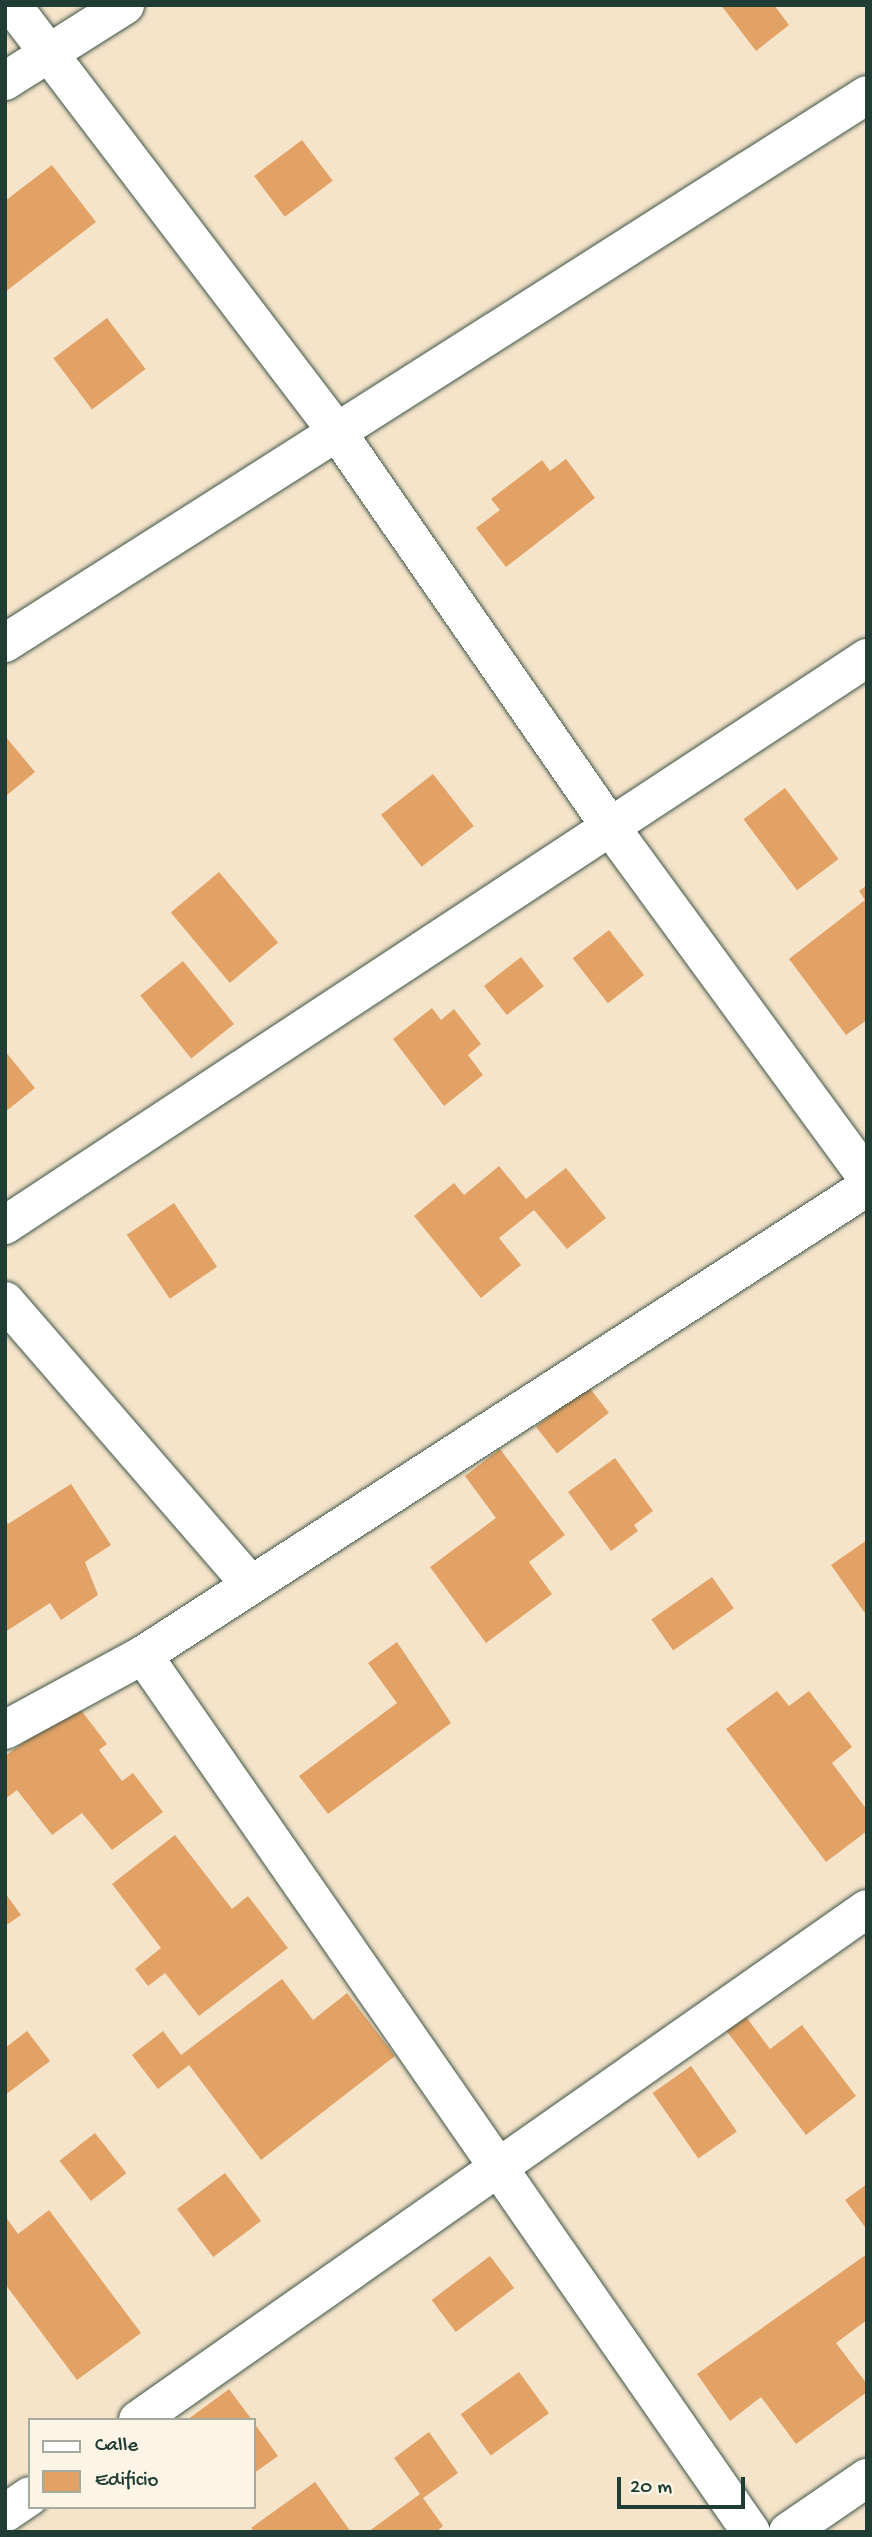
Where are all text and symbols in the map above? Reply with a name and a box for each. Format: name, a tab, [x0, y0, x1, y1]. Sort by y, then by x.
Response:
legend	[28, 2418, 256, 2509]
text: Calle	[95, 2434, 138, 2459]
scale bar	[620, 2464, 748, 2508]
text: Edificio	[95, 2469, 159, 2494]
text: 20 m	[630, 2476, 672, 2501]

